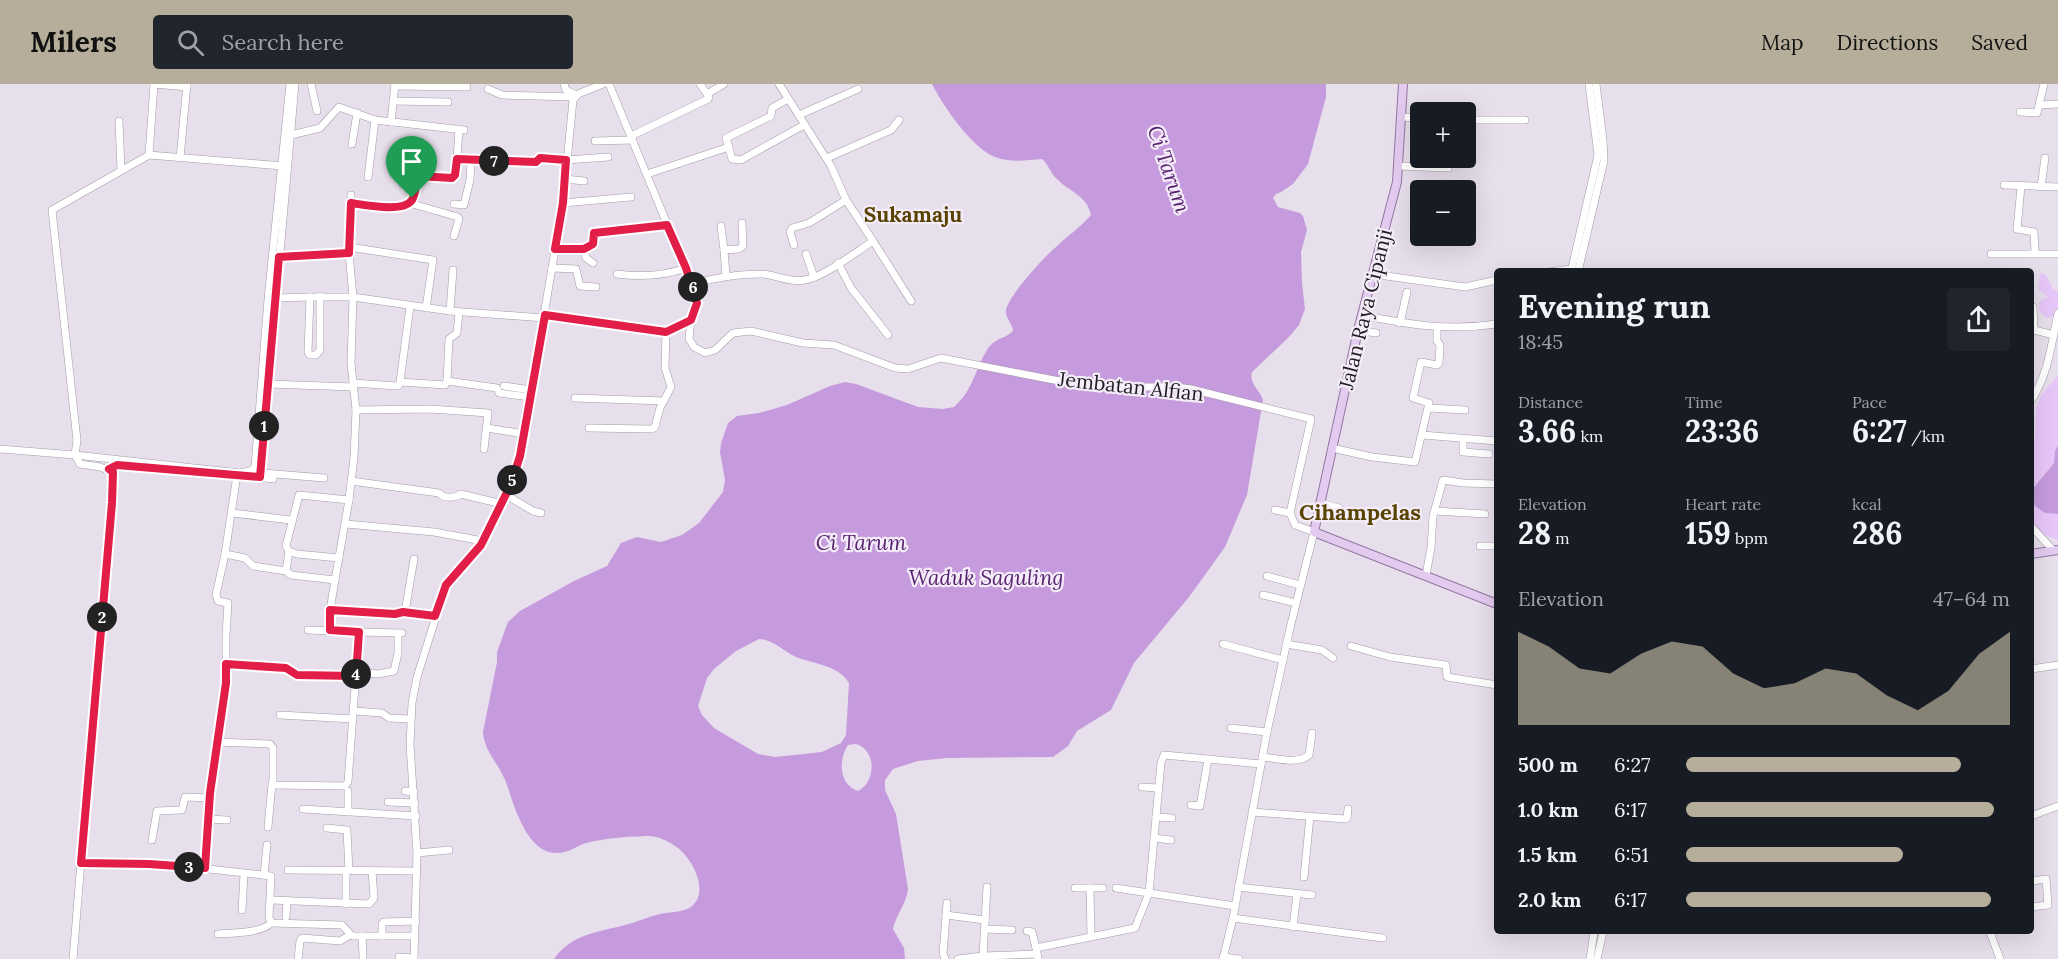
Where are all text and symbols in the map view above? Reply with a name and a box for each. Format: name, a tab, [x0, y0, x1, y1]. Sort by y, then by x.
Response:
search box	[153, 15, 573, 69]
text: Milers	[30, 24, 117, 60]
icon: search	[174, 26, 207, 59]
text: Search here	[222, 28, 344, 56]
text: Map	[1761, 29, 1804, 56]
text: Directions	[1837, 29, 1938, 56]
text: Saved	[1971, 29, 2028, 56]
map controls	[1410, 102, 1476, 246]
button: +	[1410, 102, 1476, 168]
water label: Ci Tarum	[1141, 122, 1197, 217]
pin	[386, 136, 437, 198]
icon: arrive	[395, 145, 428, 178]
pin: 7	[479, 146, 509, 176]
text: 7	[490, 151, 498, 171]
button: −	[1410, 180, 1476, 246]
district label: Sukamaju	[864, 201, 962, 228]
street label: Jalan Raya Cipanji	[1333, 226, 1397, 393]
pin: 6	[678, 272, 708, 302]
text: 6	[688, 277, 698, 297]
text: Evening run	[1518, 285, 1710, 327]
button: share	[1947, 288, 2010, 351]
text: 18:45	[1518, 329, 1563, 354]
street label: Jembatan Alfian	[1056, 366, 1205, 406]
text: Distance	[1518, 392, 1583, 412]
text: Time	[1685, 392, 1723, 412]
text: Pace	[1852, 392, 1887, 412]
pin: 1	[249, 411, 279, 441]
text: 3.66	[1518, 412, 1576, 450]
text: 23:36	[1685, 412, 1759, 450]
text: 6:27	[1852, 412, 1907, 450]
text: 1	[261, 416, 267, 436]
text: km	[1576, 426, 1603, 446]
text: /km	[1907, 426, 1945, 446]
pin: 5	[497, 465, 527, 495]
text: 5	[508, 470, 516, 490]
text: Elevation	[1518, 494, 1587, 514]
text: Heart rate	[1685, 494, 1761, 514]
text: kcal	[1852, 494, 1882, 514]
district label: Cihampelas	[1299, 498, 1421, 526]
text: 28	[1518, 514, 1551, 552]
text: 159	[1685, 514, 1731, 552]
text: 286	[1852, 514, 1902, 552]
text: m	[1551, 528, 1570, 548]
text: bpm	[1731, 528, 1768, 548]
water label: Ci Tarum	[816, 529, 907, 556]
water label: Waduk Saguling	[909, 564, 1063, 591]
text: Elevation	[1518, 586, 1604, 611]
text: 47–64 m	[1933, 586, 2010, 611]
pin: 2	[87, 602, 117, 632]
text: 2	[98, 607, 106, 627]
pin: 4	[341, 659, 371, 689]
text: 4	[352, 664, 360, 684]
text: 500 m	[1518, 752, 1578, 777]
text: 6:27	[1614, 752, 1651, 777]
text: 1.0 km	[1518, 797, 1579, 822]
text: 6:17	[1614, 797, 1647, 822]
text: 1.5 km	[1518, 842, 1577, 867]
text: 6:51	[1614, 842, 1649, 867]
pin: 3	[174, 852, 204, 882]
text: 3	[185, 857, 193, 877]
text: 2.0 km	[1518, 887, 1581, 912]
text: 6:17	[1614, 887, 1647, 912]

